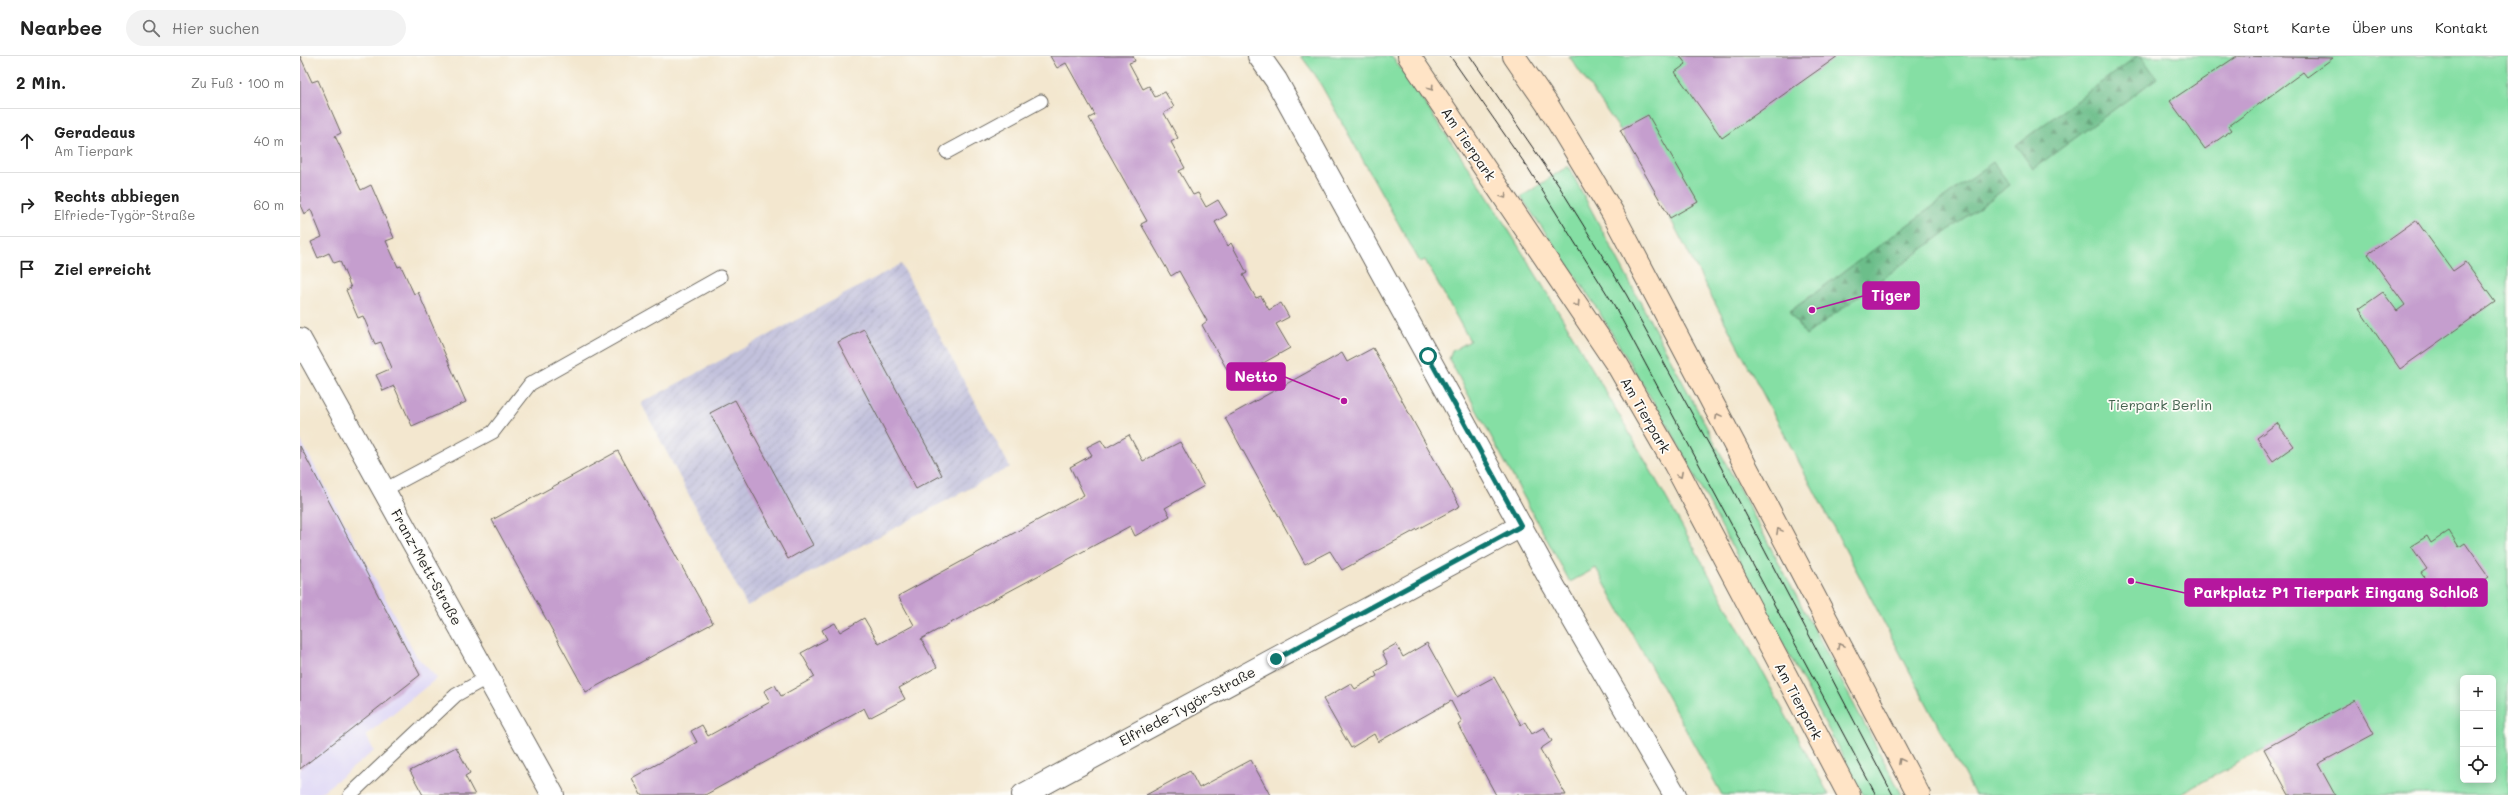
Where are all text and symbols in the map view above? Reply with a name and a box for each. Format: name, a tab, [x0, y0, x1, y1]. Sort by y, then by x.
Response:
search box	[126, 10, 406, 46]
text: Nearbee	[20, 15, 102, 40]
icon: search	[140, 17, 162, 39]
text: Hier suchen	[172, 18, 259, 38]
text: Start	[2233, 18, 2269, 37]
text: Karte	[2291, 18, 2330, 37]
text: Über uns	[2352, 18, 2413, 37]
text: Kontakt	[2435, 18, 2488, 37]
text: 2 Min.	[16, 71, 66, 93]
text: Zu Fuß · 100 m	[191, 74, 284, 91]
one-way arrow	[1426, 84, 1433, 91]
street label: Am Tierpark	[1437, 103, 1501, 185]
text: Geradeaus	[54, 122, 135, 142]
icon: ahead	[16, 130, 38, 152]
text: 40 m	[254, 132, 284, 149]
text: Am Tierpark	[54, 142, 133, 159]
text: Rechts abbiegen	[54, 186, 179, 206]
one-way arrow	[1499, 192, 1507, 199]
icon: right	[16, 194, 38, 216]
text: 60 m	[254, 196, 284, 213]
text: Elfriede-Tygör-Straße	[54, 206, 195, 223]
icon: arrive	[16, 258, 38, 280]
text: Ziel erreicht	[54, 259, 151, 279]
callout: Tiger	[1863, 282, 1919, 309]
text: Tiger	[1871, 285, 1911, 305]
one-way arrow	[1572, 299, 1579, 306]
route start	[1419, 347, 1437, 365]
callout: Netto	[1227, 363, 1285, 390]
text: Netto	[1235, 366, 1277, 386]
street label: Am Tierpark	[1617, 373, 1675, 457]
park label: Tierpark Berlin	[2108, 395, 2212, 414]
one-way arrow	[1716, 413, 1723, 420]
one-way arrow	[1675, 470, 1683, 478]
street label: Franz-Mett-Straße	[387, 505, 467, 629]
one-way arrow	[1776, 528, 1783, 535]
callout: Parkplatz P1 Tierpark Eingang Schloß	[2185, 579, 2487, 606]
text: Parkplatz P1 Tierpark Eingang Schloß	[2193, 582, 2479, 602]
one-way arrow	[1837, 643, 1844, 650]
route end	[1267, 650, 1285, 668]
street label: Am Tierpark	[1771, 659, 1827, 743]
street label: Elfriede-Tygör-Straße	[1115, 662, 1259, 750]
map controls	[2460, 675, 2496, 783]
button: +	[2460, 675, 2496, 711]
button: −	[2460, 711, 2496, 747]
button: locate	[2460, 747, 2496, 783]
one-way arrow	[1898, 757, 1905, 765]

